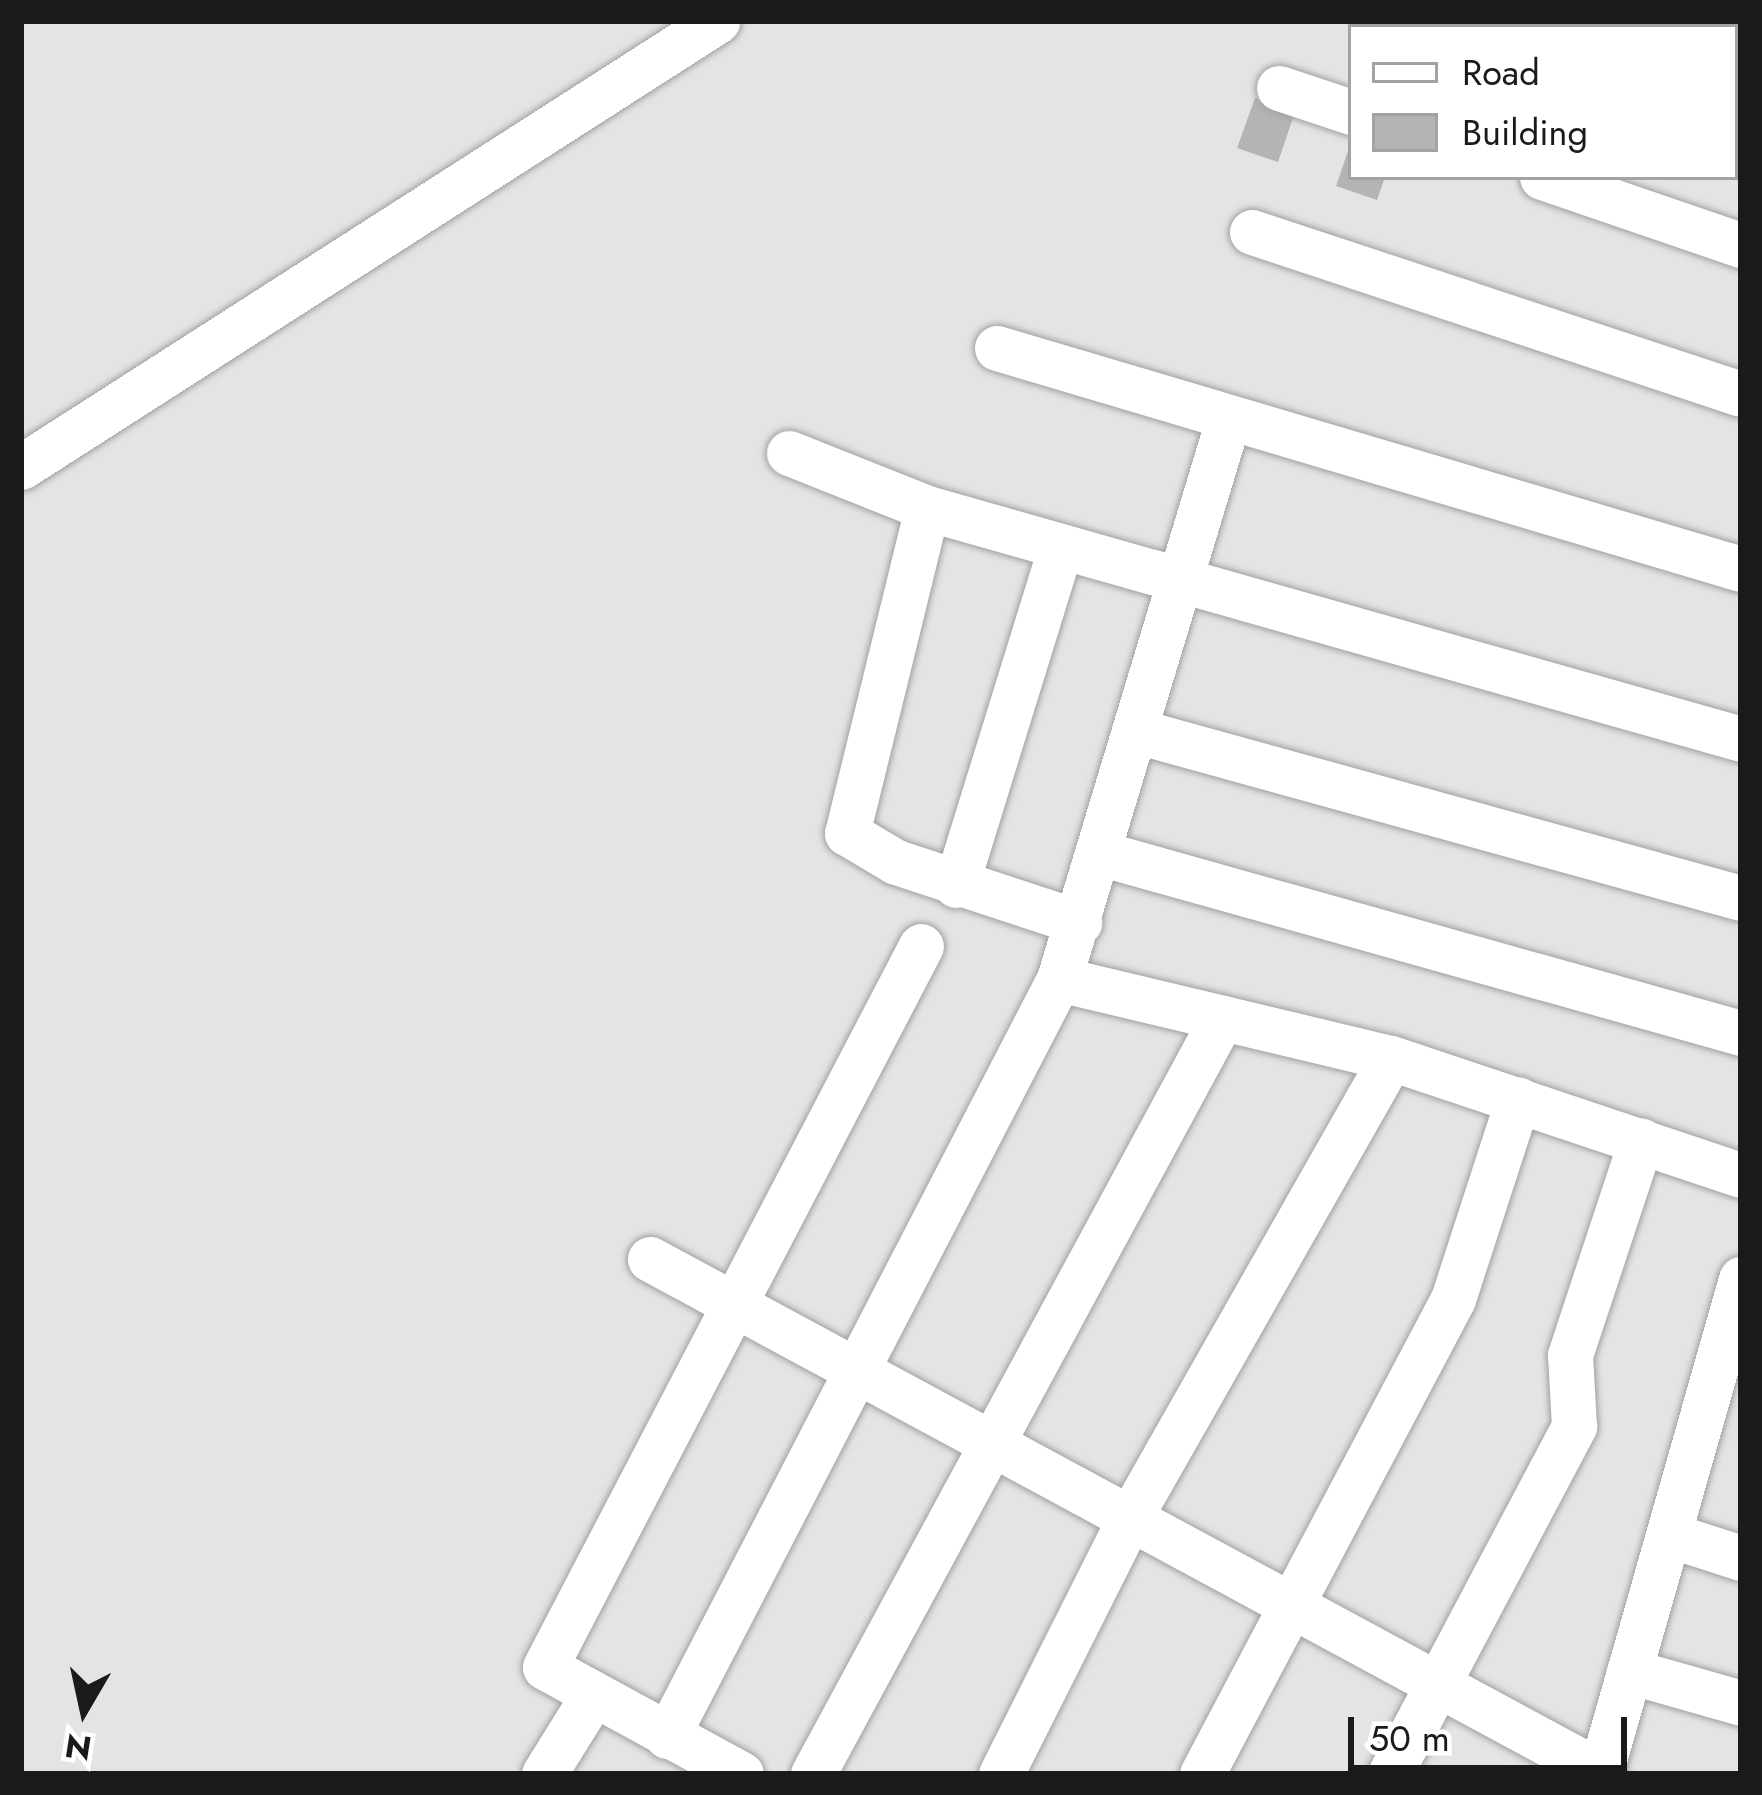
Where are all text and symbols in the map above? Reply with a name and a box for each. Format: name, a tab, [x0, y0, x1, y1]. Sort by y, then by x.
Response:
legend	[1348, 24, 1738, 180]
text: Road	[1462, 46, 1540, 98]
text: Building	[1462, 106, 1588, 158]
north arrow	[24, 1651, 144, 1771]
scale bar	[1354, 1693, 1633, 1767]
text: 50 m	[1369, 1712, 1450, 1764]
text: N	[62, 1722, 95, 1772]

